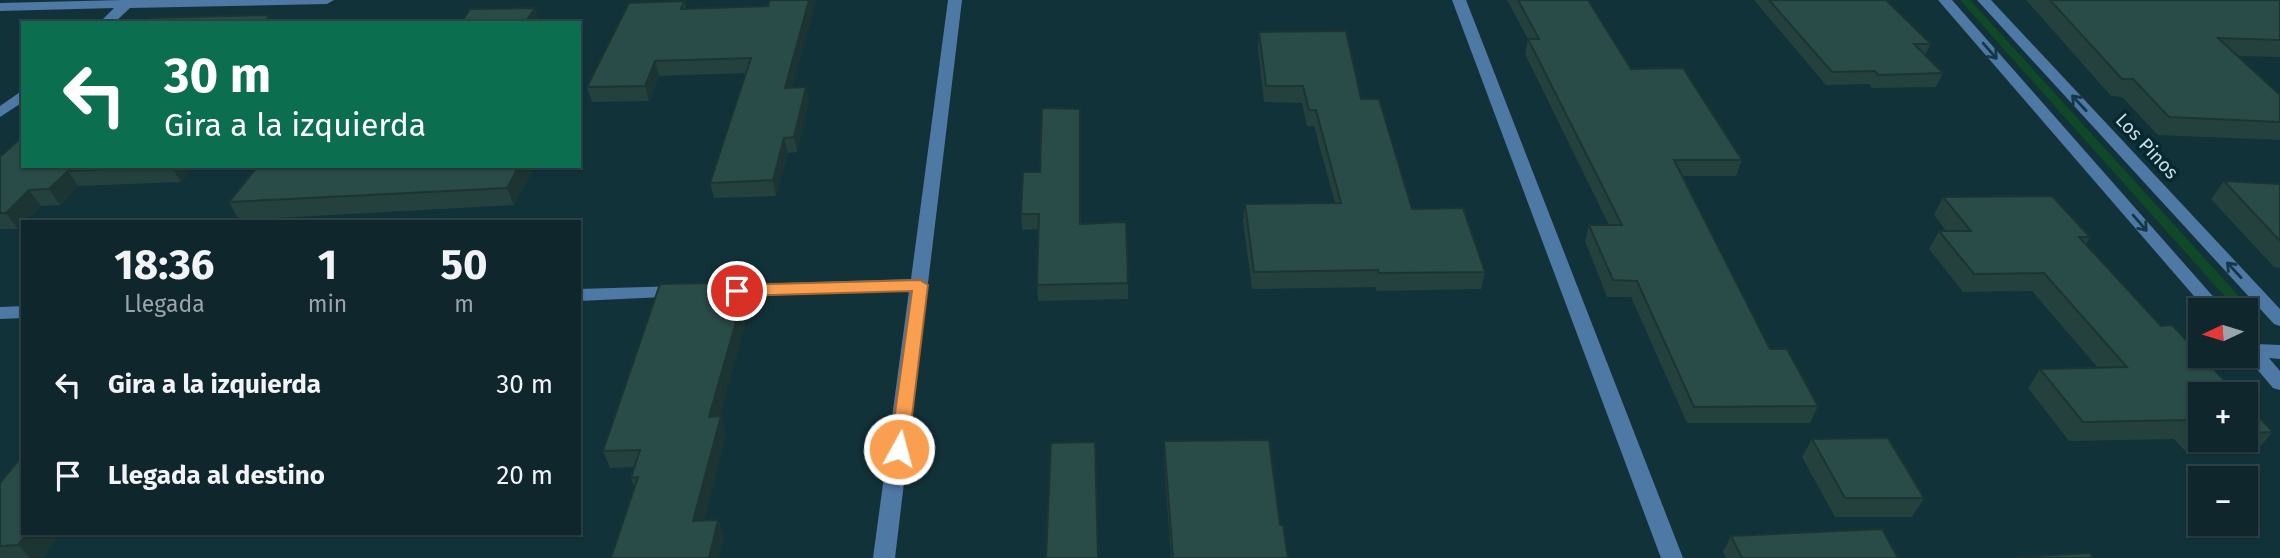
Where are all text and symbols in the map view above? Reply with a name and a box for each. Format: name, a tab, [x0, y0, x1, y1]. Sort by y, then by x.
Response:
one-way arrow	[1982, 42, 1998, 60]
text: 30 m	[164, 46, 271, 105]
icon: left	[49, 49, 140, 140]
one-way arrow	[2071, 95, 2088, 112]
text: Gira a la izquierda	[164, 106, 426, 144]
street label: Los Pinos	[2111, 108, 2183, 184]
one-way arrow	[2132, 213, 2148, 231]
text: 18:36	[114, 240, 214, 290]
text: 1	[318, 240, 337, 290]
text: 50	[441, 240, 488, 290]
pin	[707, 261, 767, 321]
one-way arrow	[2225, 262, 2242, 279]
icon: arrive	[718, 272, 756, 310]
text: Llegada	[124, 290, 205, 318]
text: min	[308, 290, 347, 318]
text: m	[454, 290, 474, 318]
north arrow	[2188, 298, 2258, 368]
map controls	[2188, 298, 2258, 536]
icon: left	[49, 366, 87, 404]
text: Gira a la izquierda	[108, 369, 321, 400]
text: 30 m	[496, 369, 553, 400]
button: +	[2188, 382, 2258, 452]
position arrow	[862, 412, 936, 486]
icon: arrive	[49, 457, 87, 495]
text: Llegada al destino	[108, 460, 325, 491]
text: 20 m	[496, 460, 553, 491]
button: −	[2188, 466, 2258, 536]

